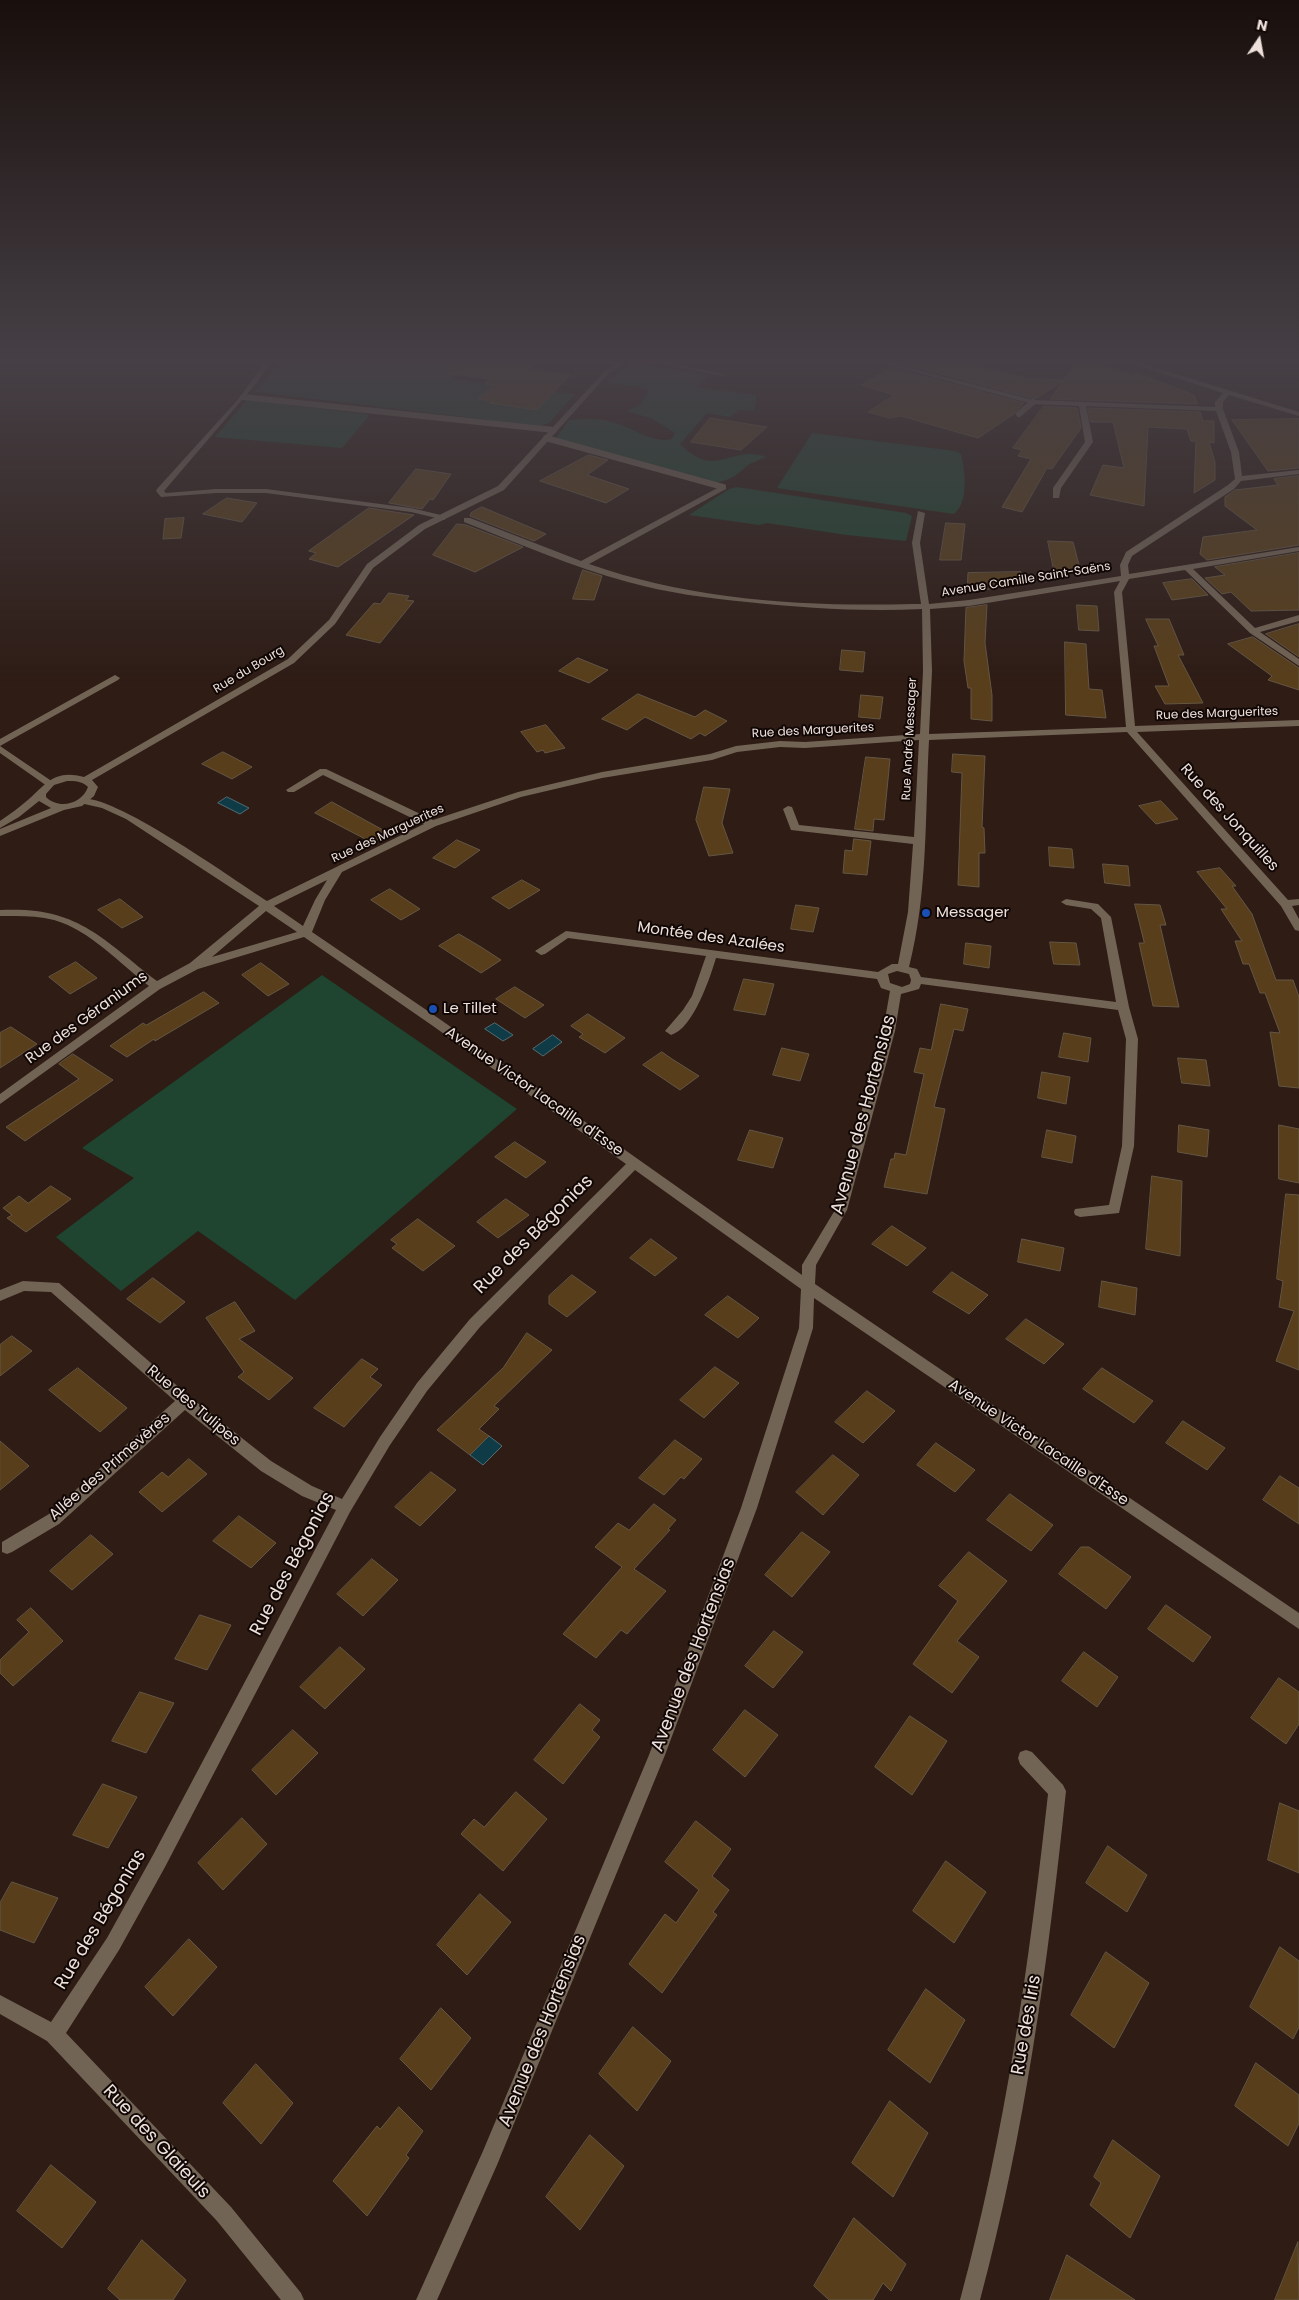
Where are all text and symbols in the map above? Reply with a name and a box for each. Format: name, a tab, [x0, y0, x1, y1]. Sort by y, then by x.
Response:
text: N	[1255, 14, 1269, 36]
north arrow	[1234, 15, 1284, 65]
street label: Avenue Camille Saint-Saëns	[941, 560, 1111, 600]
street label: Rue du Bourg	[211, 643, 287, 697]
street label: Rue André Messager	[900, 677, 920, 801]
street label: Rue des Marguerites	[1156, 705, 1278, 723]
street label: Rue des Marguerites	[752, 721, 874, 741]
street label: Rue des Jonquilles	[1176, 761, 1282, 875]
street label: Rue des Marguerites	[330, 802, 446, 866]
place label: Messager	[936, 904, 1009, 922]
marker: Messager	[920, 907, 932, 919]
street label: Montée des Azalées	[636, 919, 786, 957]
street label: Rue des Géraniums	[23, 968, 151, 1068]
place label: Le Tillet	[443, 1000, 497, 1018]
marker: Le Tillet	[427, 1003, 439, 1015]
street label: Avenue des Hortensias	[827, 1013, 901, 1217]
street label: Avenue Victor Lacaille d'Esse	[441, 1023, 627, 1161]
street label: Rue des Bégonias	[470, 1171, 598, 1299]
street label: Rue des Tulipes	[143, 1362, 243, 1450]
street label: Avenue Victor Lacaille d'Esse	[945, 1376, 1131, 1510]
street label: Allée des Primevères	[46, 1410, 174, 1524]
street label: Rue des Bégonias	[246, 1489, 340, 1639]
street label: Avenue des Hortensias	[647, 1555, 741, 1755]
street label: Rue des Bégonias	[51, 1846, 151, 1994]
street label: Avenue des Hortensias	[495, 1932, 591, 2130]
street label: Rue des Iris	[1008, 1973, 1046, 2077]
street label: Rue des Glaieuls	[98, 2081, 214, 2203]

